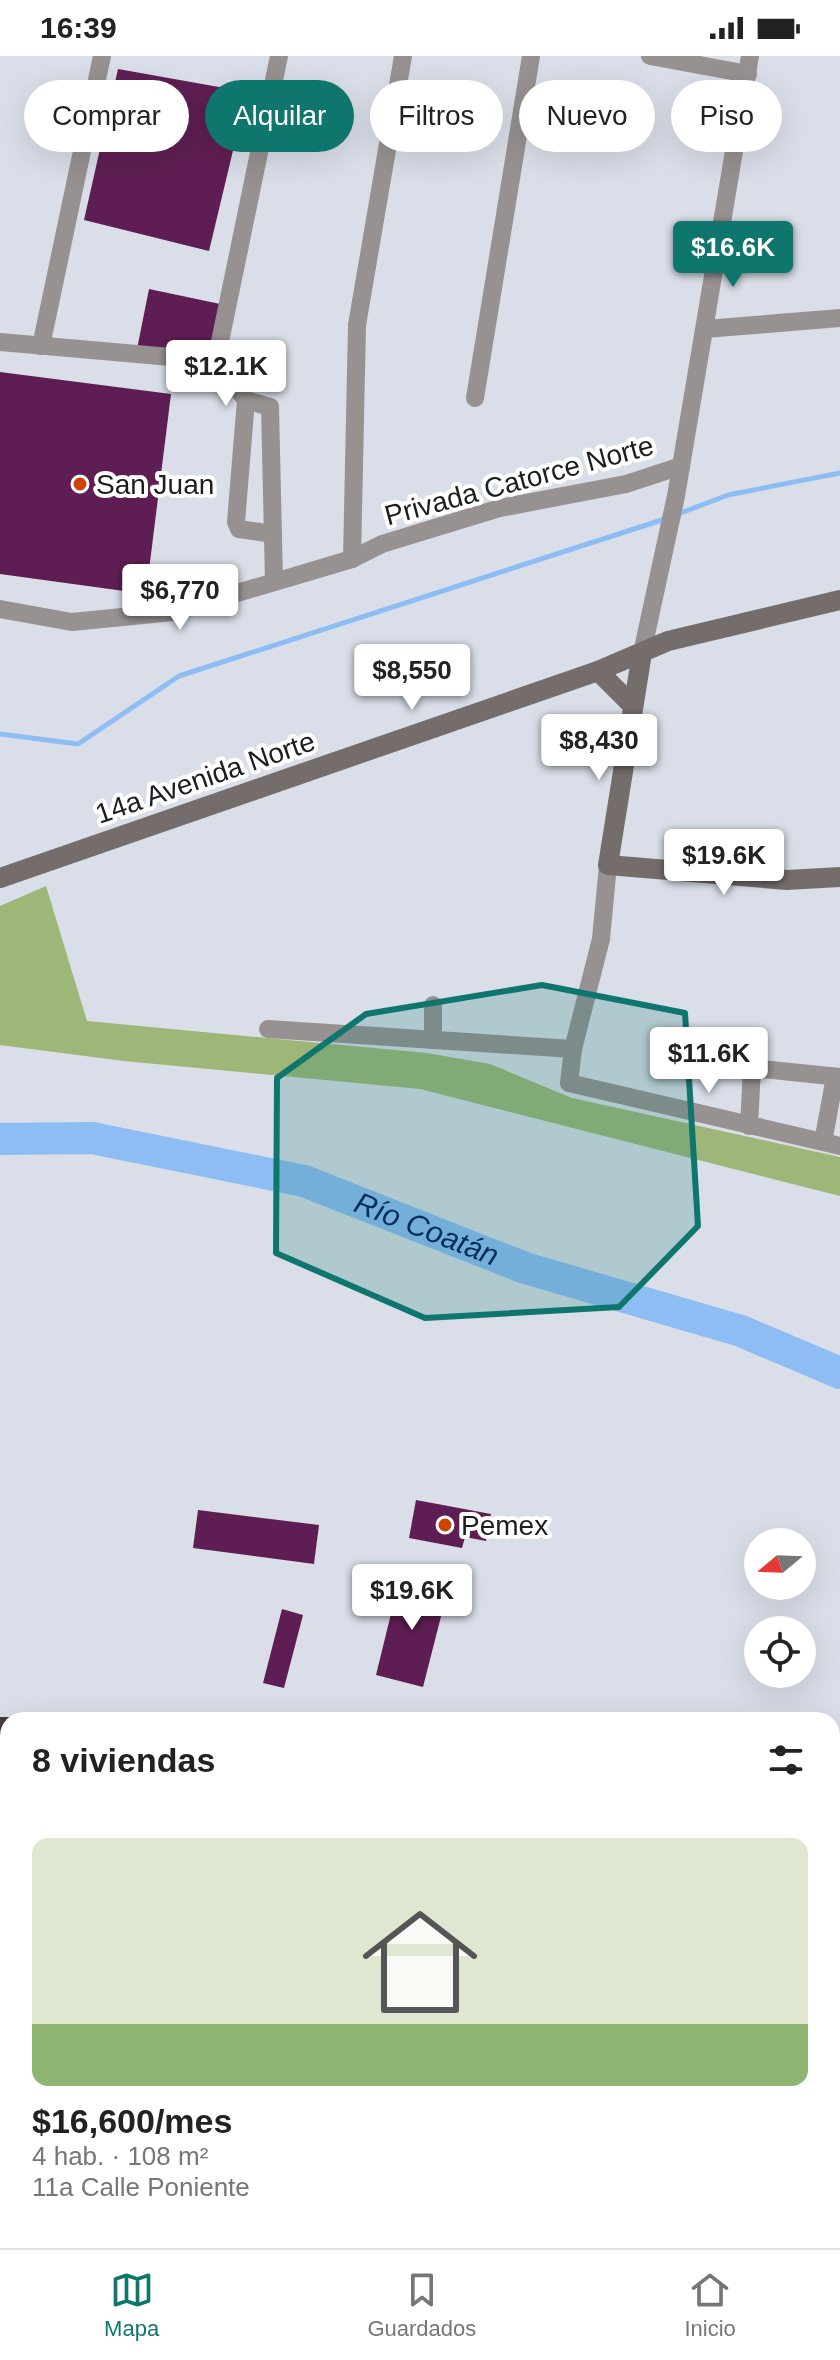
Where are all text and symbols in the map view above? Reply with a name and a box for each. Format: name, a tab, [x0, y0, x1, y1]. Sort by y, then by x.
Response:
text: 16:39	[40, 11, 117, 44]
chip: Comprar	[24, 80, 189, 152]
chip: Alquilar	[205, 80, 354, 152]
chip: Filtros	[370, 80, 503, 152]
chip: Nuevo	[519, 80, 655, 152]
chip: Piso	[671, 80, 782, 152]
pin: $16.6K	[668, 221, 798, 289]
text: $16.6K	[691, 232, 775, 262]
pin: $12.1K	[161, 340, 291, 408]
text: $12.1K	[184, 351, 268, 381]
street label: Privada Catorce Norte	[381, 430, 657, 531]
place label: San Juan	[96, 469, 214, 500]
marker: San Juan	[71, 475, 89, 493]
pin: $6,770	[115, 564, 245, 632]
text: $6,770	[140, 575, 220, 605]
pin: $8,550	[347, 644, 477, 712]
text: $8,550	[372, 655, 452, 685]
pin: $8,430	[534, 714, 664, 782]
street label: 14a Avenida Norte	[91, 725, 319, 830]
text: $8,430	[559, 725, 639, 755]
pin: $19.6K	[659, 829, 789, 897]
text: $19.6K	[682, 840, 766, 870]
pin: $11.6K	[644, 1027, 774, 1095]
text: $11.6K	[668, 1038, 750, 1068]
water label: Río Coatán	[350, 1186, 503, 1272]
place label: Pemex	[461, 1510, 548, 1541]
marker: Pemex	[436, 1516, 454, 1534]
north arrow	[744, 1528, 816, 1600]
map controls	[744, 1528, 816, 1688]
pin: $19.6K	[347, 1564, 477, 1632]
text: $19.6K	[370, 1575, 454, 1605]
button: locate	[744, 1616, 816, 1688]
icon: filters	[764, 1738, 808, 1782]
text: 8 viviendas	[32, 1741, 215, 1779]
icon: home	[348, 1890, 492, 2034]
text: $16,600/mes	[32, 2102, 232, 2140]
text: 4 hab. · 108 m²	[32, 2141, 208, 2171]
text: 11a Calle Poniente	[32, 2172, 250, 2202]
tab: Mapa	[104, 2268, 159, 2342]
tab: Guardados	[367, 2268, 476, 2342]
tab: Inicio	[684, 2268, 736, 2342]

